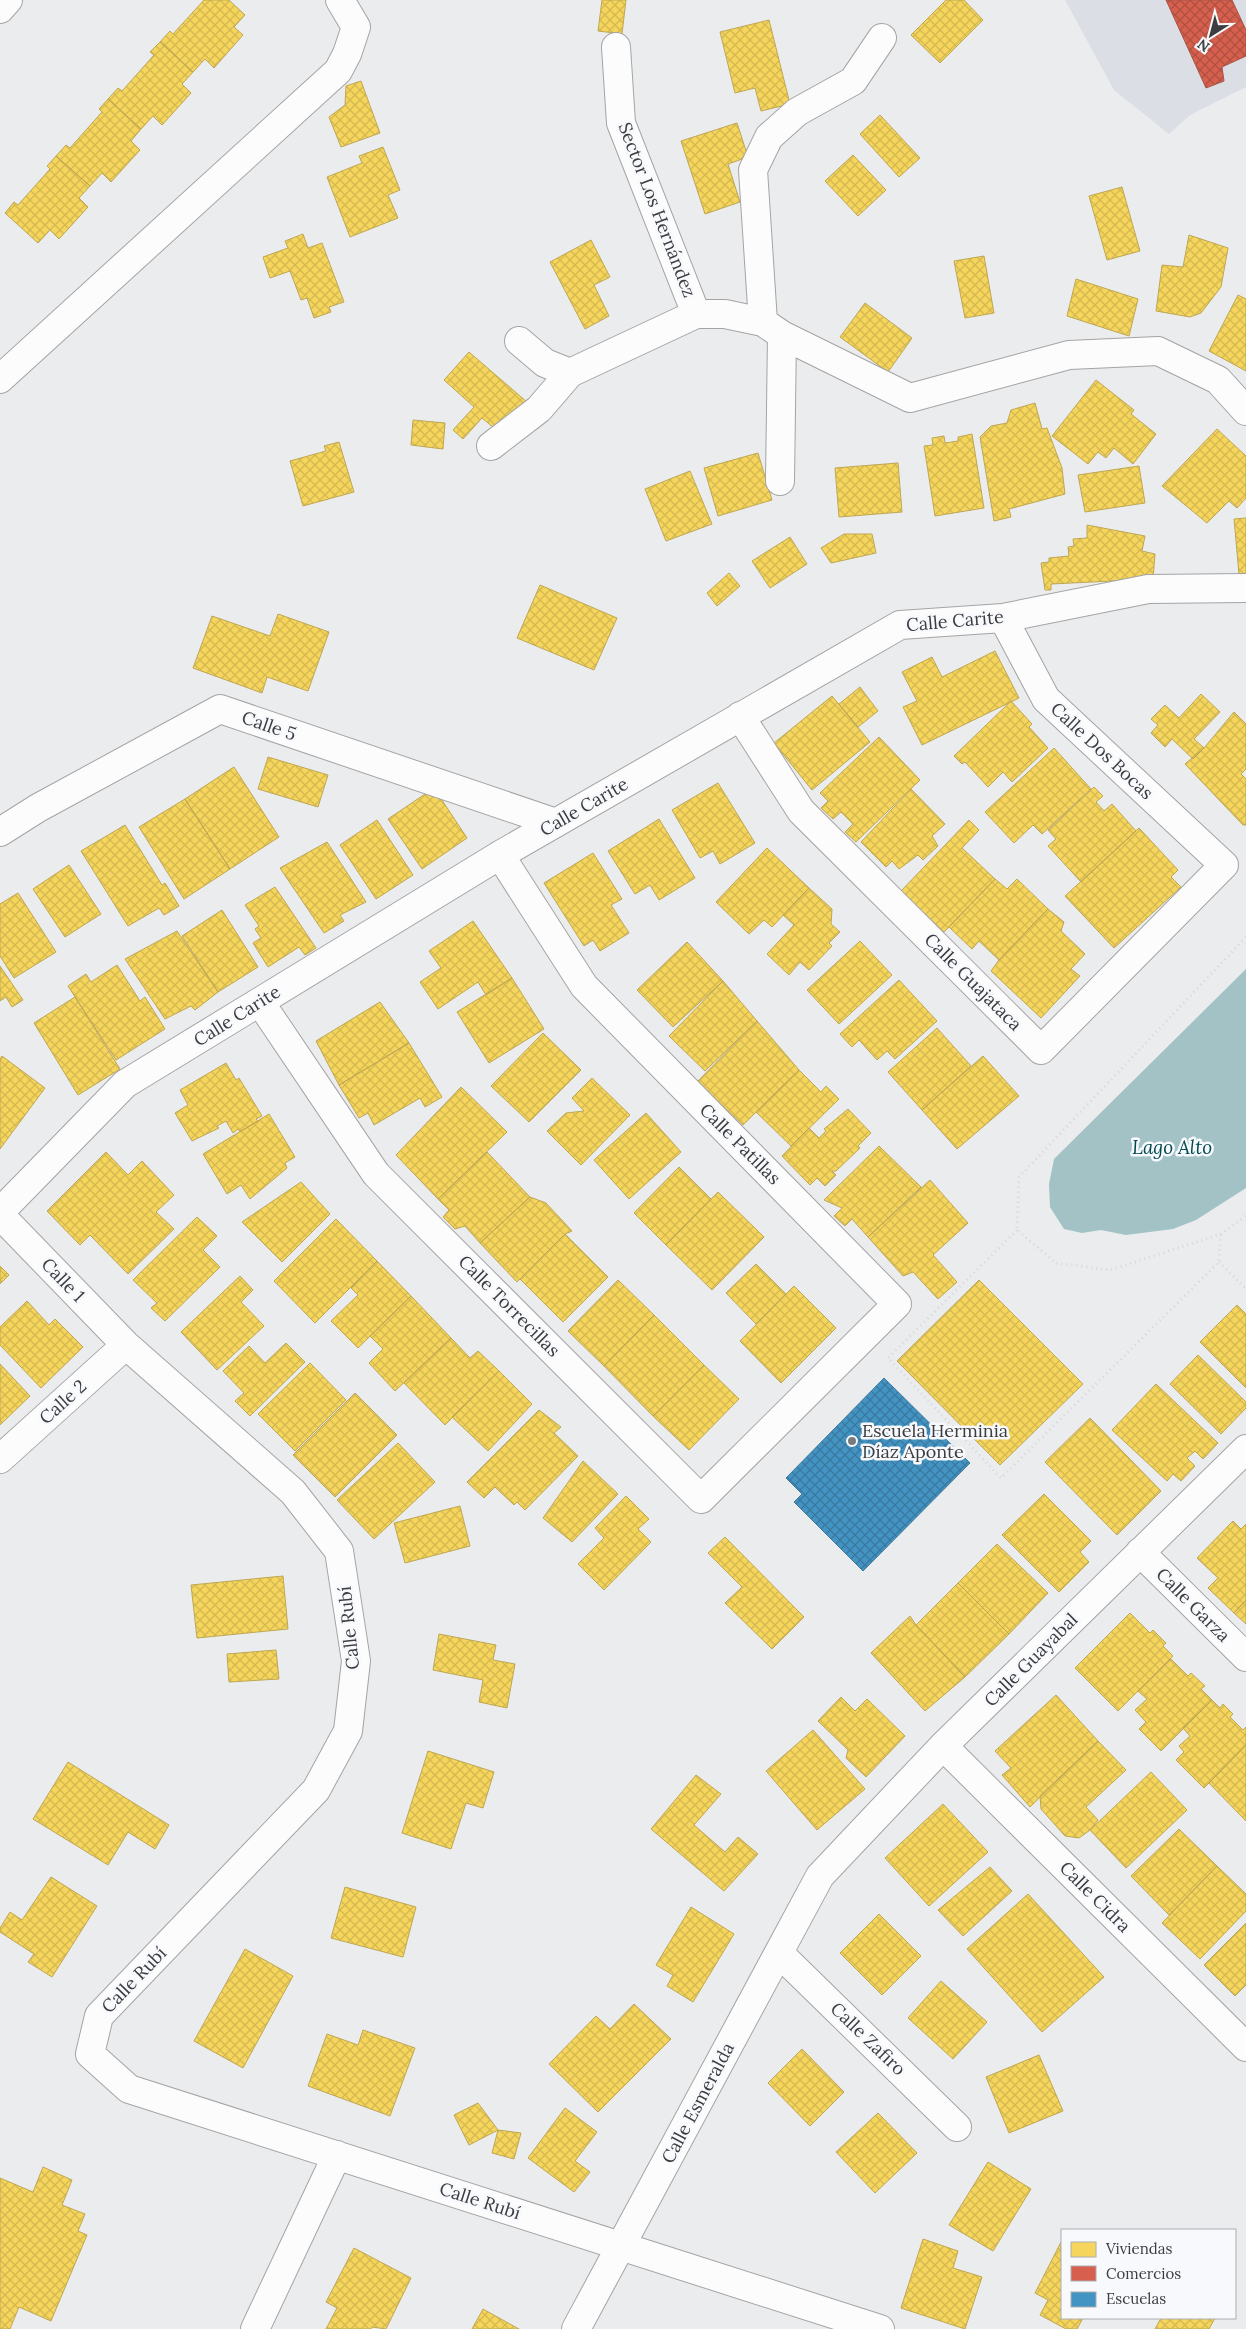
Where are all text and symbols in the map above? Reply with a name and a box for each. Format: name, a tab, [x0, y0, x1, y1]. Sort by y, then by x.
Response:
north arrow	[1186, 10, 1236, 60]
text: N	[1194, 35, 1213, 56]
street label: Sector Los Hernández	[614, 119, 701, 301]
street label: Calle Carite	[905, 605, 1005, 636]
street label: Calle Dos Bocas	[1046, 697, 1158, 804]
street label: Calle 5	[239, 706, 299, 746]
street label: Calle Carite	[536, 772, 632, 841]
street label: Calle Guajataca	[920, 928, 1027, 1035]
street label: Calle Carite	[189, 980, 285, 1051]
street label: Calle Patillas	[695, 1098, 786, 1189]
water label: Lago Alto	[1132, 1135, 1212, 1159]
street label: Calle Torrecillas	[454, 1250, 565, 1361]
street label: Calle 1	[37, 1253, 90, 1307]
street label: Calle 2	[34, 1374, 91, 1429]
place label: Escuela Herminia Díaz Aponte	[862, 1419, 1008, 1463]
marker: Escuela Herminia Díaz Aponte	[846, 1435, 858, 1447]
street label: Calle Garza	[1151, 1563, 1235, 1647]
street label: Calle Rubí	[333, 1585, 364, 1671]
street label: Calle Guayabal	[979, 1608, 1082, 1711]
street label: Calle Cidra	[1055, 1856, 1136, 1937]
street label: Calle Rubí	[96, 1942, 171, 2018]
street label: Calle Zafiro	[826, 1997, 911, 2080]
street label: Calle Esmeralda	[656, 2038, 739, 2167]
street label: Calle Rubí	[437, 2177, 524, 2224]
legend	[1061, 2229, 1236, 2319]
text: Viviendas	[1105, 2239, 1173, 2258]
text: Comercios	[1106, 2264, 1181, 2283]
text: Escuelas	[1106, 2289, 1166, 2308]

